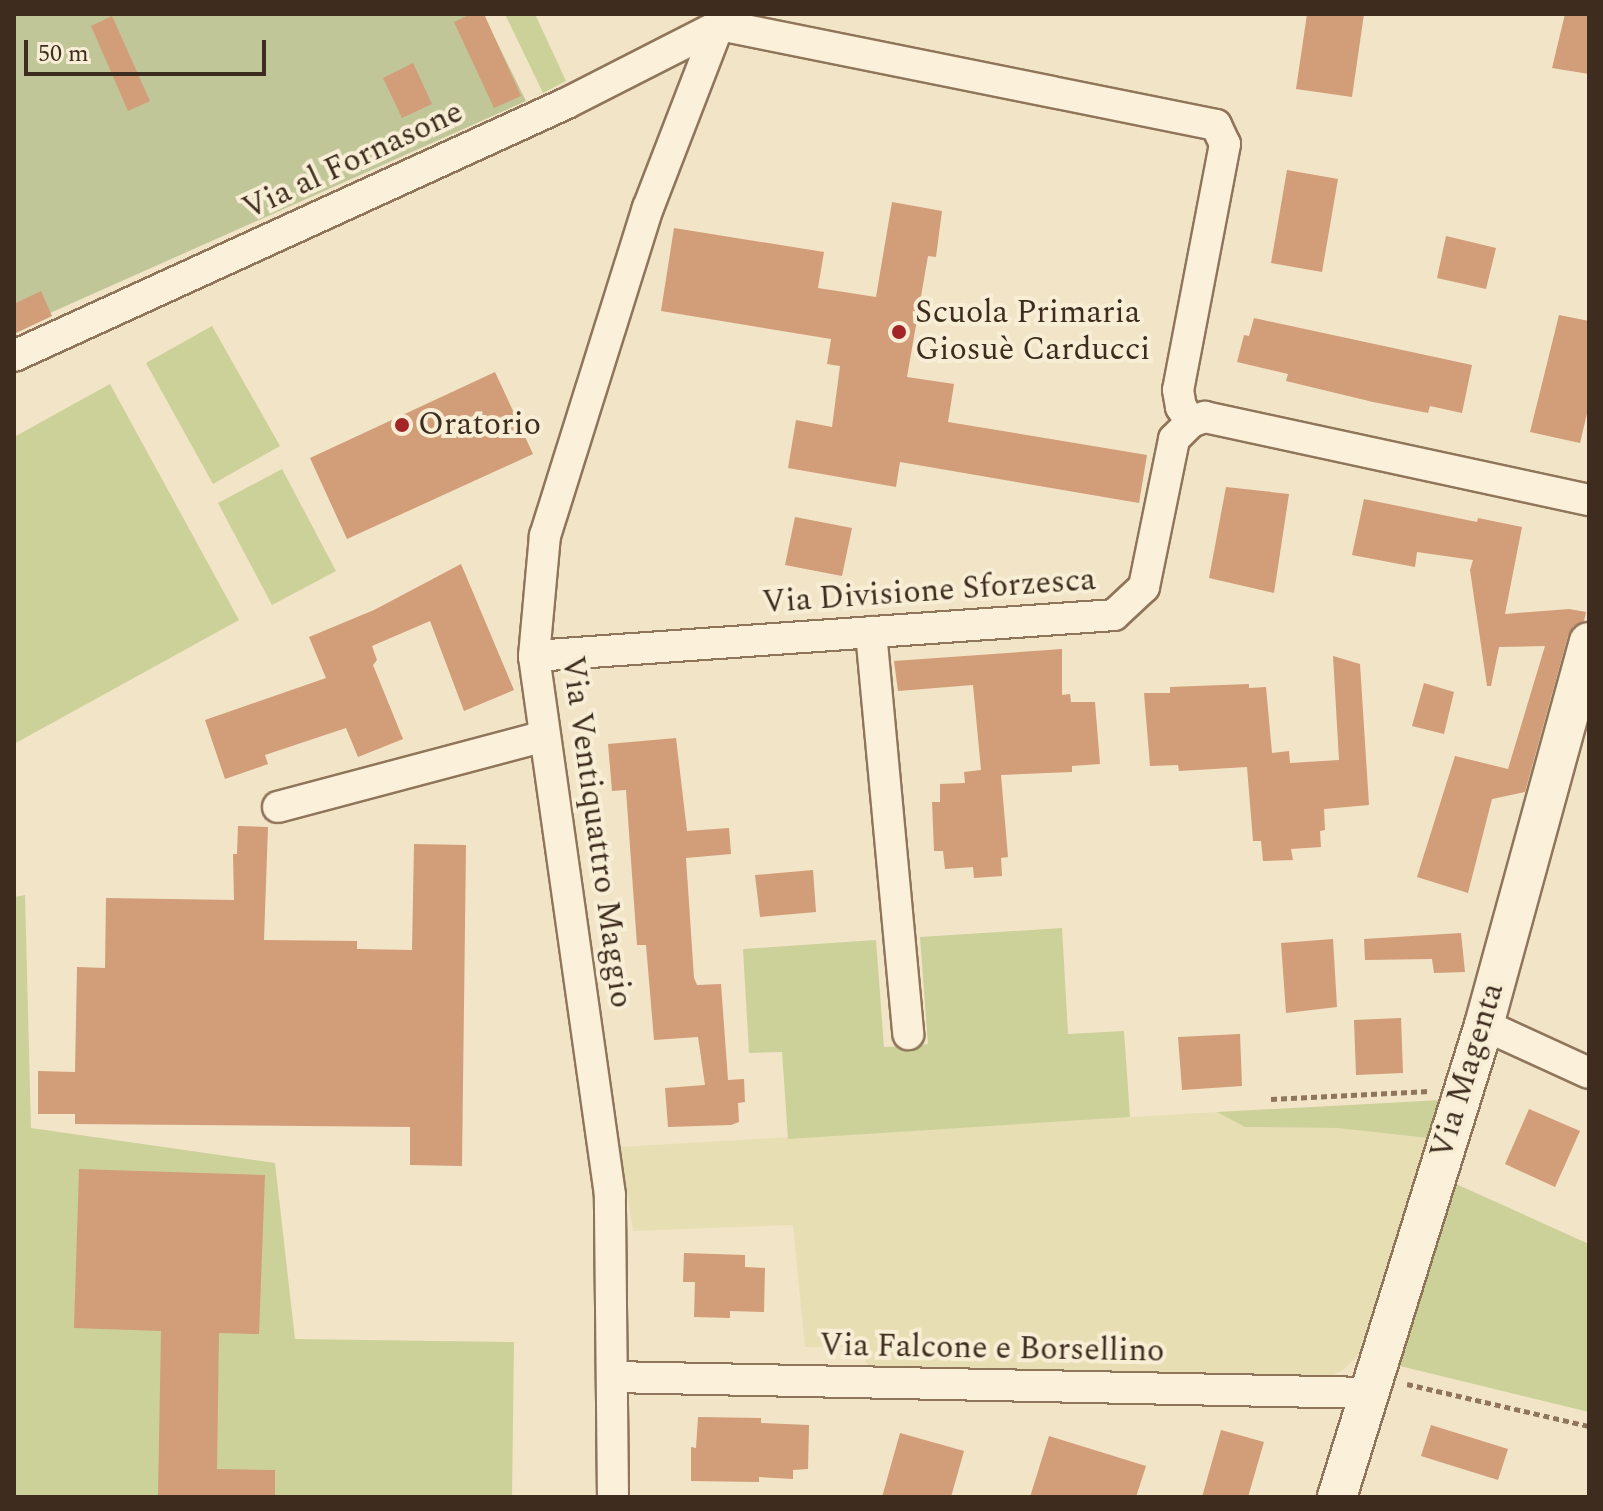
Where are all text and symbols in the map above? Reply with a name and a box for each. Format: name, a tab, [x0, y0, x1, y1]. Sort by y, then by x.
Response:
scale bar	[28, 24, 270, 74]
text: 50 m	[38, 36, 89, 72]
street label: Via al Fornasone	[237, 93, 469, 229]
place label: Scuola Primaria Giosuè Carducci	[915, 295, 1150, 370]
marker: Scuola Primaria Giosuè Carducci	[890, 323, 908, 341]
place label: Oratorio	[418, 406, 541, 444]
marker: Oratorio	[393, 416, 411, 434]
street label: Via Divisione Sforzesca	[761, 561, 1097, 623]
street label: Via Ventiquattro Maggio	[552, 654, 640, 1010]
street label: Via Magenta	[1423, 978, 1513, 1164]
street label: Via Falcone e Borsellino	[819, 1327, 1165, 1371]

